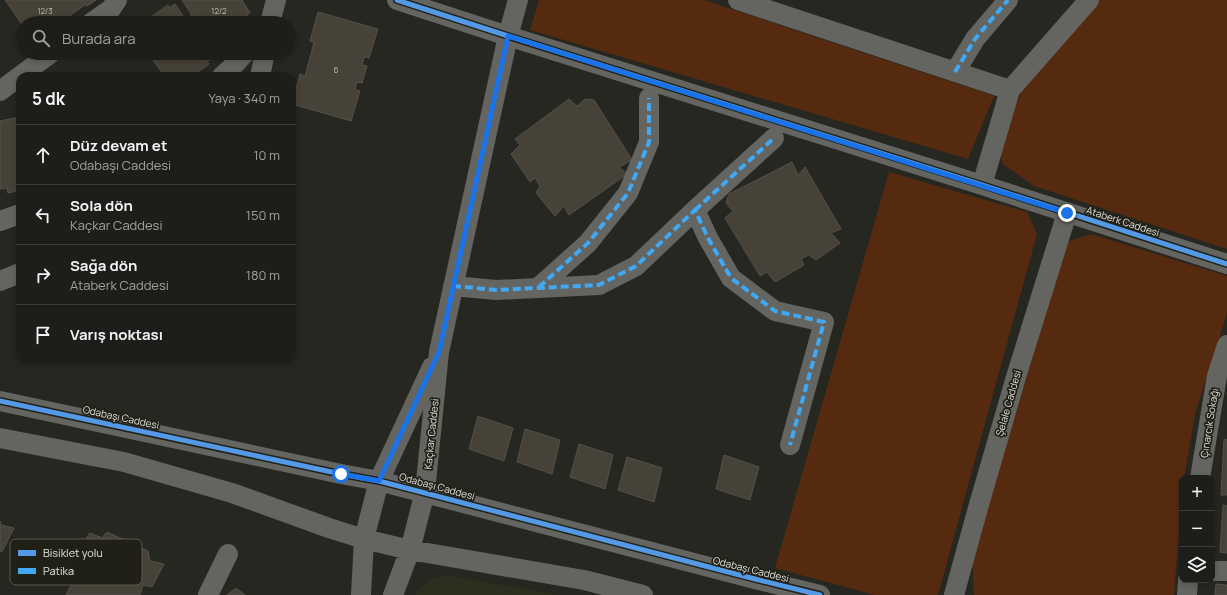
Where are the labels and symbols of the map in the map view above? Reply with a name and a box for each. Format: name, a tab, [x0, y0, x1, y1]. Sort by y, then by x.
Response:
house number: 12/3	[37, 5, 53, 16]
house number: 12/2	[211, 5, 227, 16]
house number: 6	[334, 64, 339, 75]
street label: Ataberk Caddesi	[1085, 203, 1161, 239]
route end	[1058, 204, 1076, 222]
street label: Şelale Caddesi	[992, 368, 1024, 438]
street label: Çınarcık Sokağı	[1197, 387, 1221, 459]
street label: Kaçkar Caddesi	[420, 398, 442, 470]
street label: Odabaşı Caddesi	[82, 402, 160, 432]
route start	[332, 465, 350, 483]
street label: Odabaşı Caddesi	[398, 469, 476, 503]
legend	[10, 539, 142, 585]
text: Bisiklet yolu	[43, 545, 103, 560]
street label: Odabaşı Caddesi	[712, 553, 790, 585]
text: Patika	[43, 563, 74, 578]

